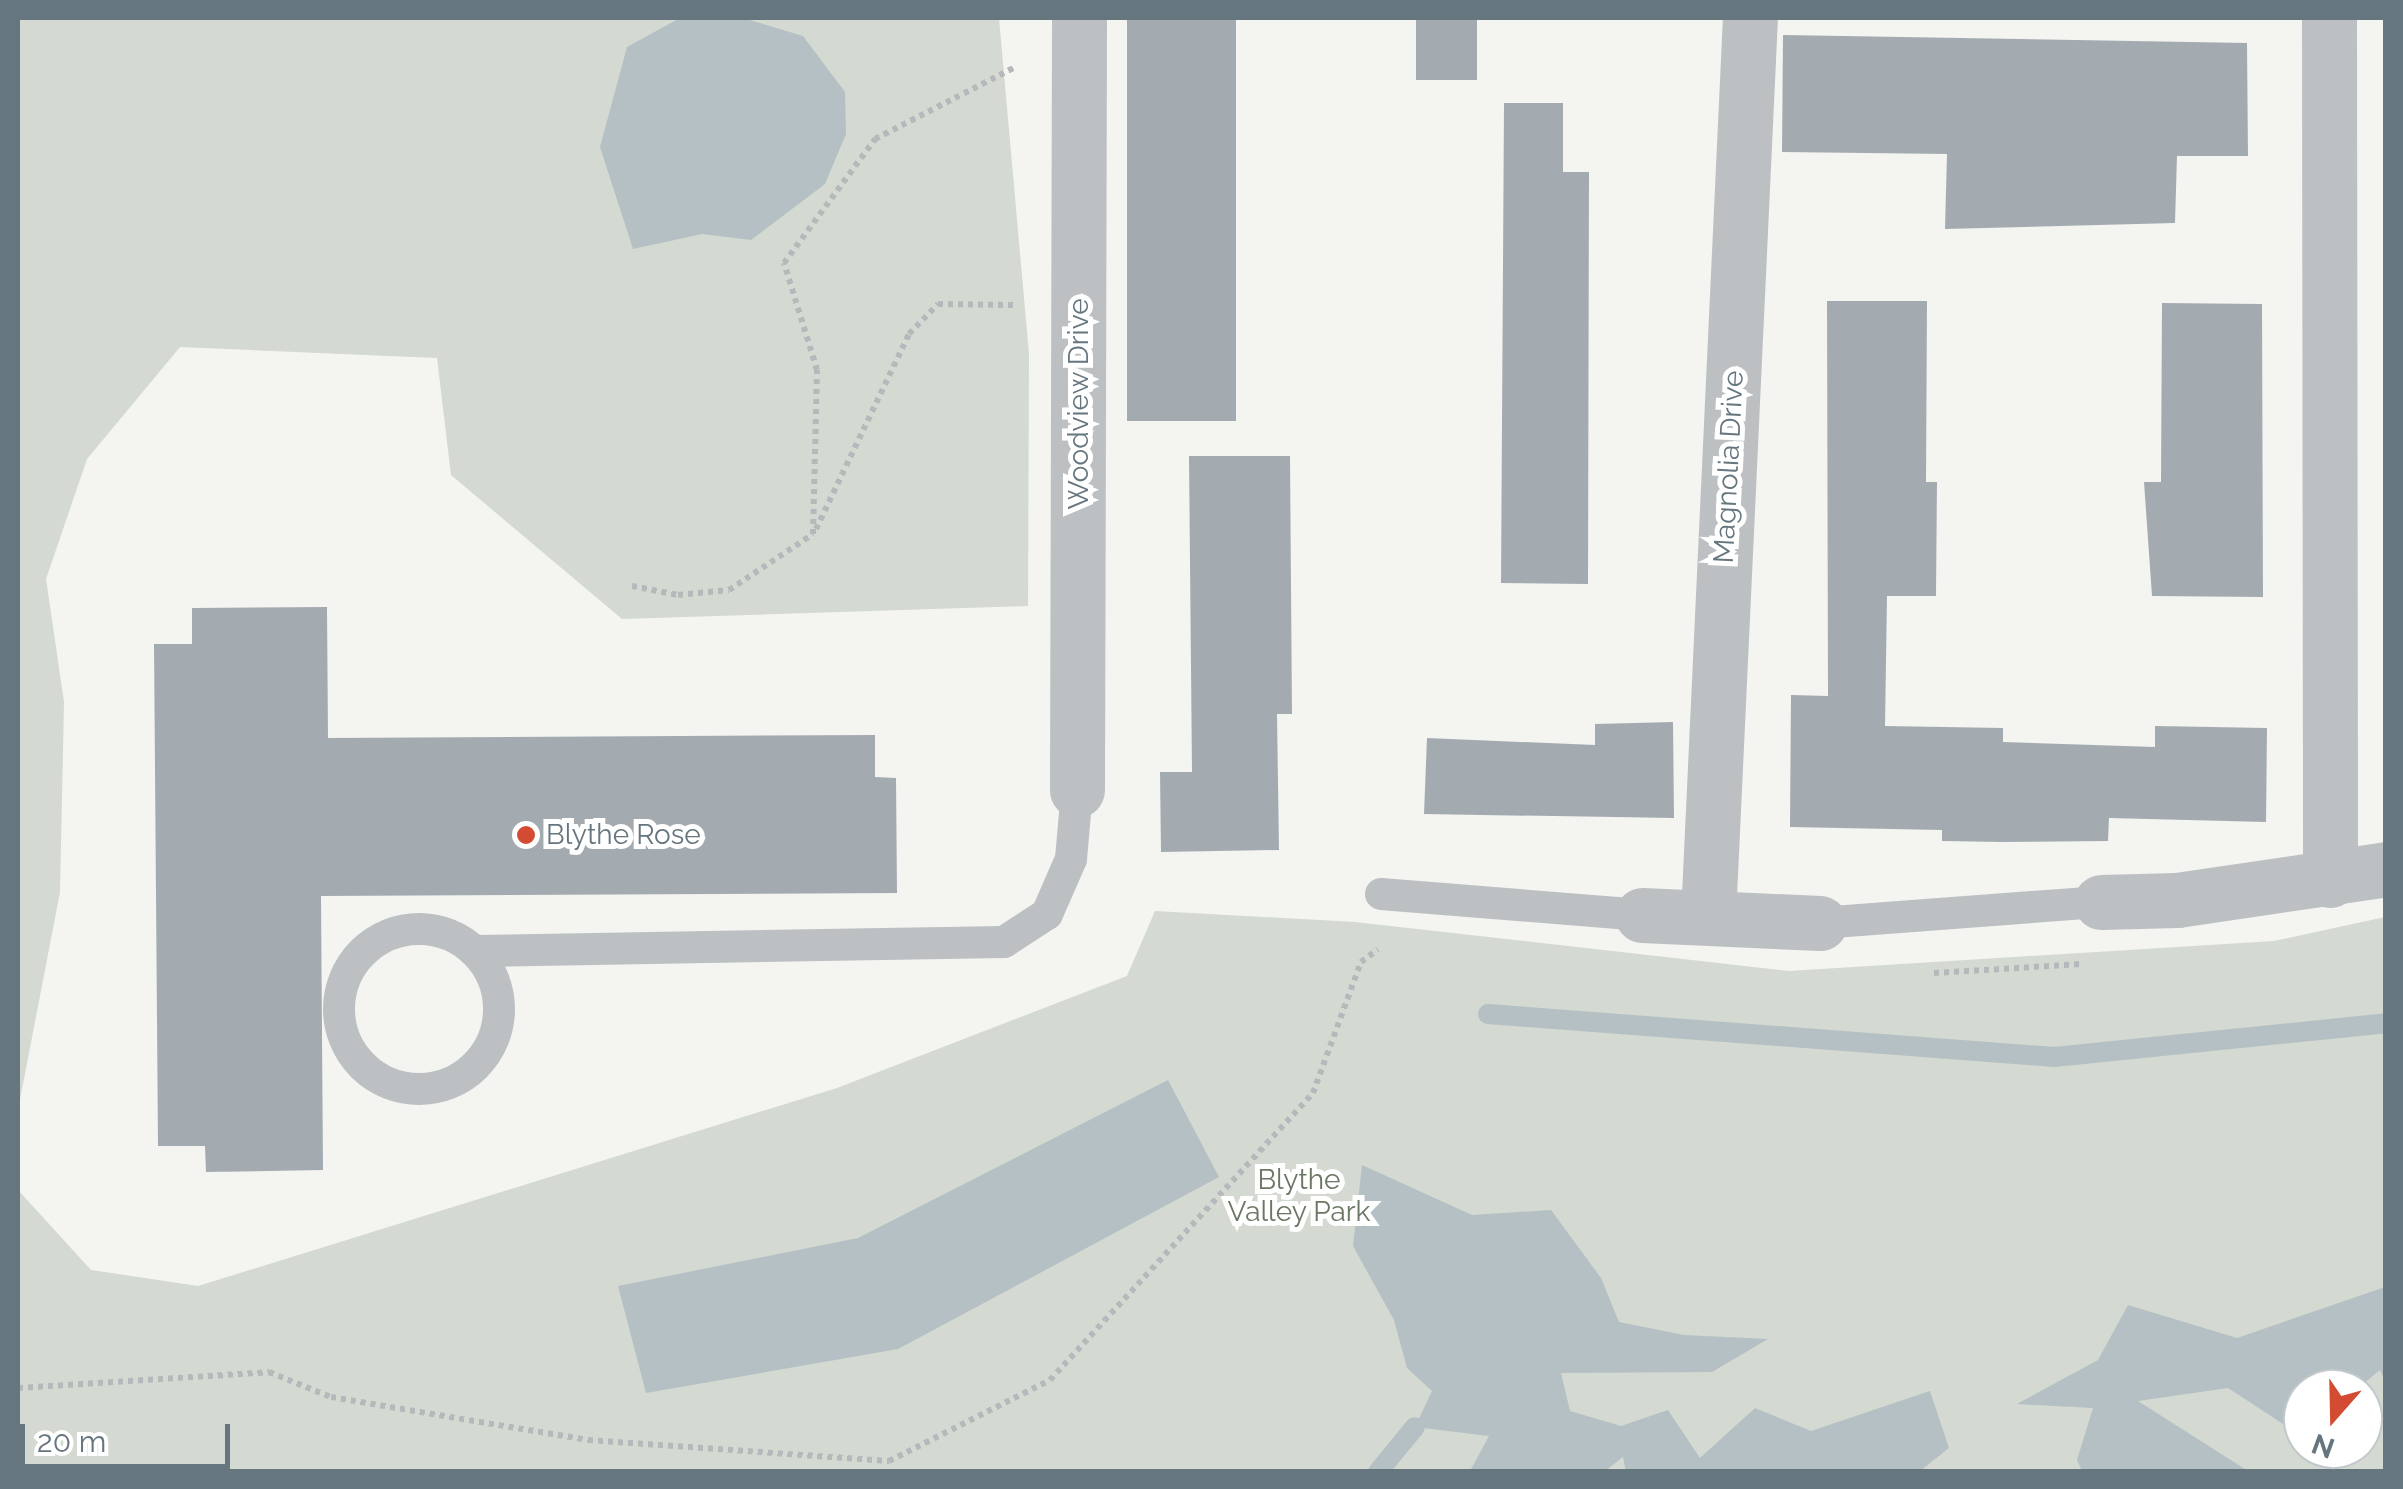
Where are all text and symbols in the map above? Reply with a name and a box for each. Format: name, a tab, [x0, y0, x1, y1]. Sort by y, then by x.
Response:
street label: Woodview Drive	[1062, 298, 1096, 510]
street label: Magnolia Drive	[1707, 370, 1751, 564]
place label: Blythe Rose	[546, 818, 701, 852]
marker: Blythe Rose	[515, 824, 537, 846]
park label: Blythe Valley Park	[1227, 1163, 1371, 1229]
north arrow	[2283, 1369, 2383, 1469]
scale bar	[25, 1404, 235, 1466]
text: 20 m	[37, 1424, 106, 1459]
text: N	[2308, 1427, 2339, 1465]

